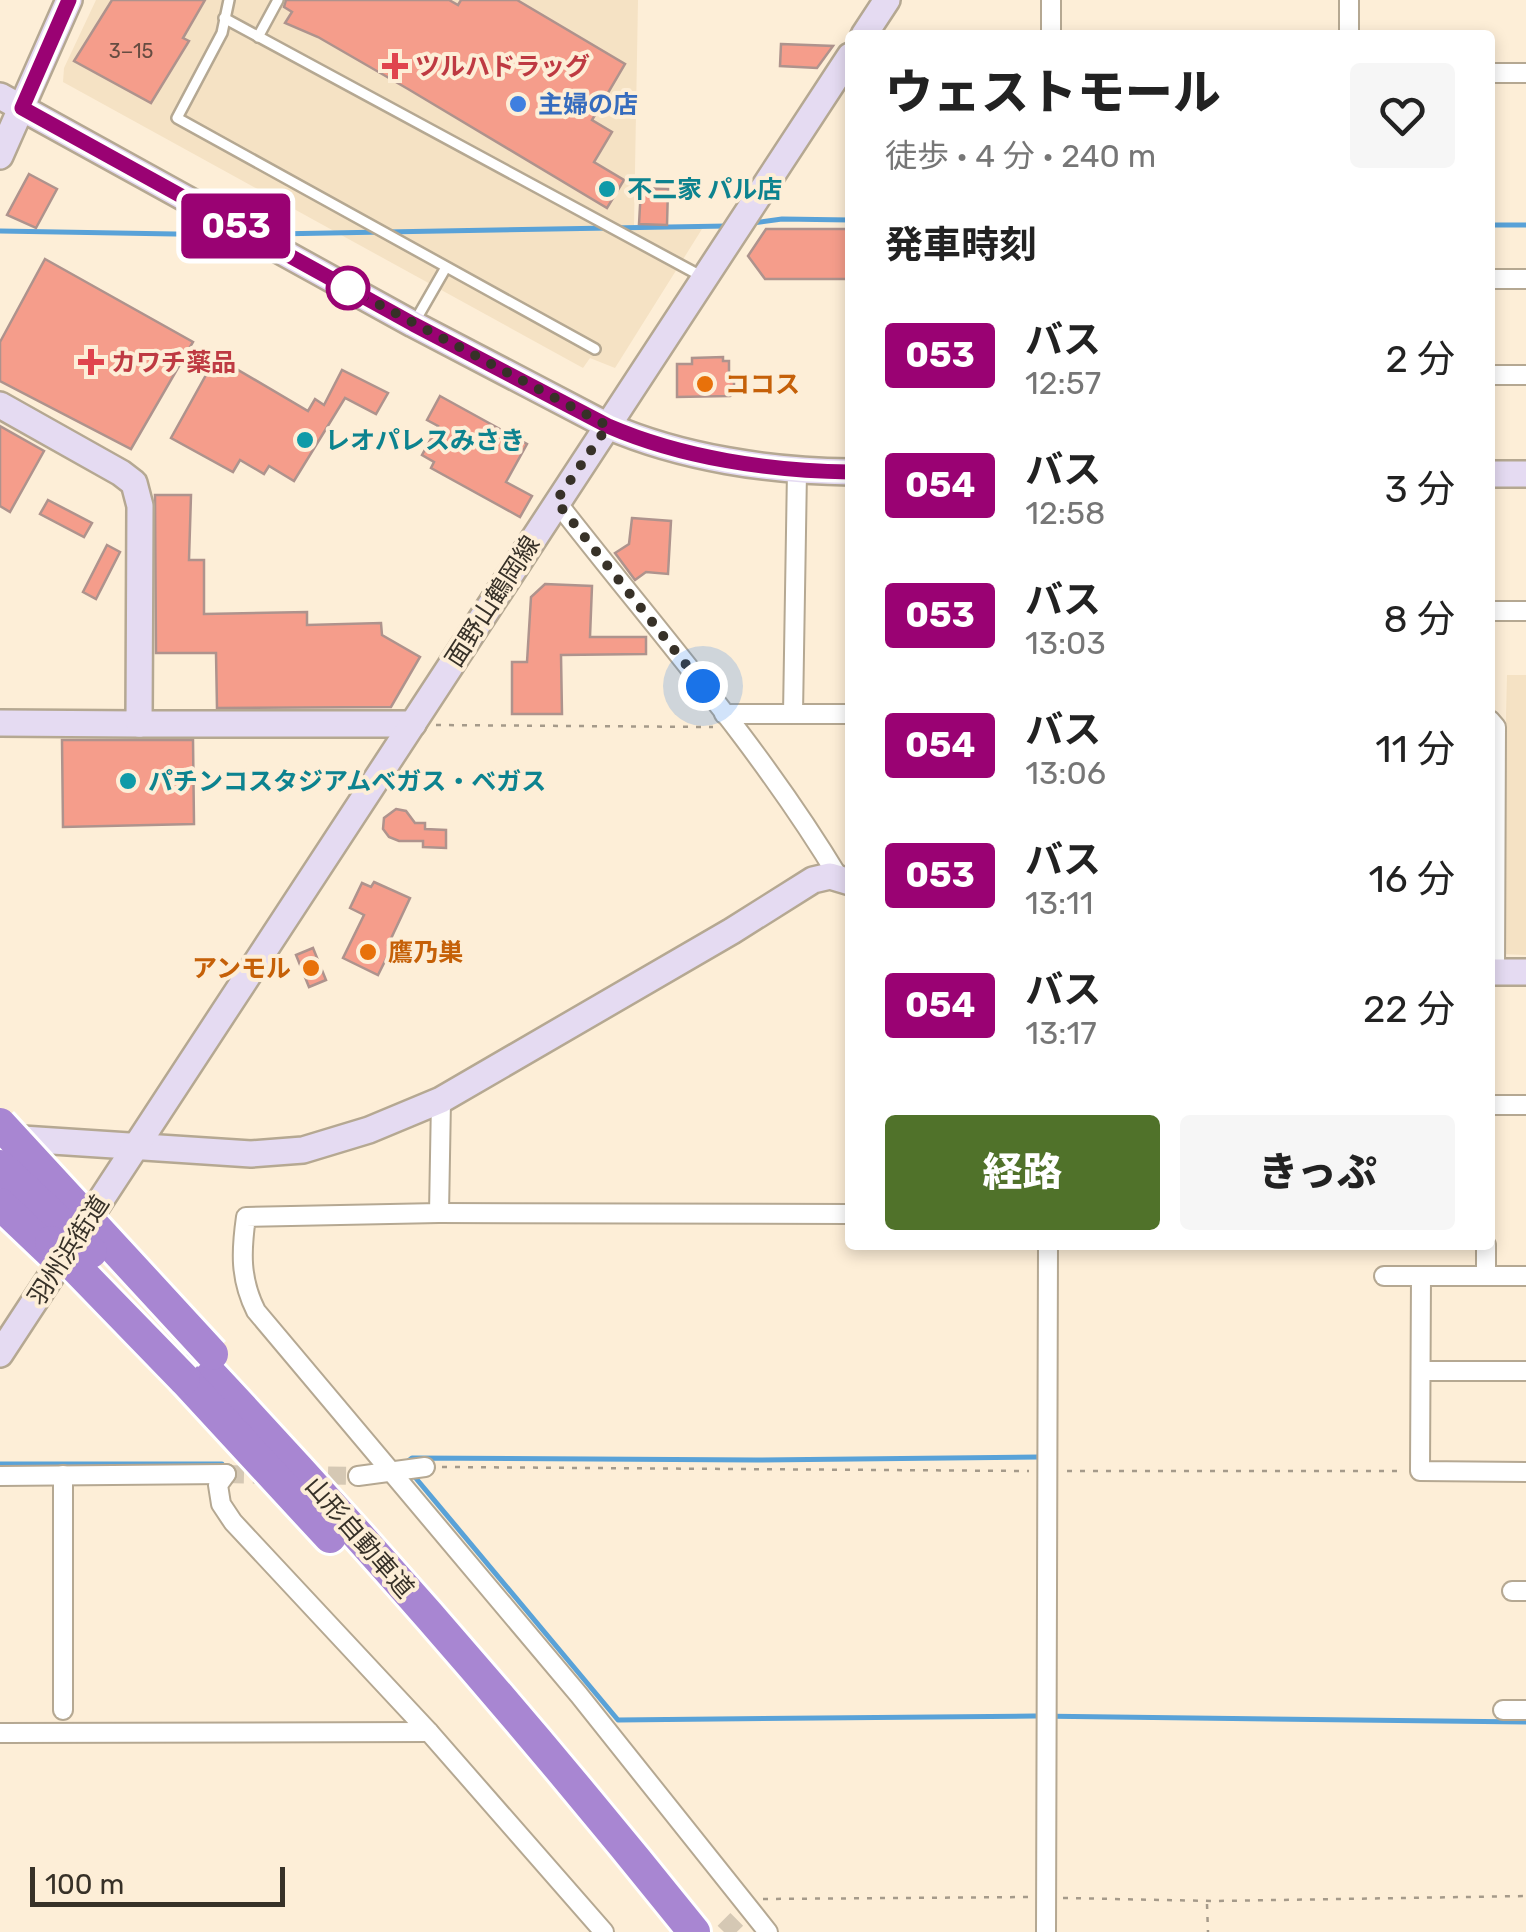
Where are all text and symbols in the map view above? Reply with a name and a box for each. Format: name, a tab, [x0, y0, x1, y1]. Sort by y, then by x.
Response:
house number: 3−15	[109, 39, 153, 63]
place label: ツルハドラッグ	[415, 52, 590, 81]
marker: ツルハドラッグ	[384, 55, 406, 77]
button: heart	[1350, 63, 1455, 168]
text: ウェストモール	[885, 64, 1221, 121]
place label: 主婦の店	[538, 90, 638, 119]
marker: 主婦の店	[507, 93, 529, 115]
text: 徒歩 · 4 分 · 240 m	[885, 137, 1156, 175]
place label: 不二家 パル店	[627, 175, 782, 204]
marker: 不二家 パル店	[596, 178, 618, 200]
line badge: 053	[178, 194, 294, 258]
text: 053	[201, 205, 271, 247]
text: 発車時刻	[885, 222, 1037, 268]
unlabelled marker	[327, 267, 369, 309]
text: バス	[1025, 317, 1101, 363]
text: 053	[905, 334, 975, 376]
text: 2 分	[1385, 336, 1455, 382]
place label: カワチ薬品	[111, 348, 236, 377]
marker: カワチ薬品	[80, 351, 102, 373]
text: 12:57	[1025, 364, 1101, 402]
place label: ココス	[725, 370, 800, 399]
marker: ココス	[694, 373, 716, 395]
place label: レオパレスみさき	[325, 426, 525, 455]
marker: レオパレスみさき	[294, 429, 316, 451]
text: バス	[1025, 447, 1101, 493]
text: 054	[905, 464, 975, 506]
text: 3 分	[1385, 466, 1455, 512]
text: 12:58	[1025, 494, 1105, 532]
street label: 面野山鶴岡線	[439, 530, 545, 672]
text: バス	[1025, 577, 1101, 623]
text: 053	[905, 594, 975, 636]
text: 8 分	[1384, 596, 1455, 642]
text: 13:03	[1025, 624, 1106, 662]
your location	[678, 661, 728, 711]
text: バス	[1025, 707, 1101, 753]
text: 054	[905, 724, 975, 766]
text: 11 分	[1375, 726, 1455, 772]
text: 13:06	[1025, 754, 1106, 792]
place label: パチンコスタジアムベガス・ベガス	[148, 767, 546, 796]
marker: パチンコスタジアムベガス・ベガス	[117, 770, 139, 792]
text: バス	[1025, 837, 1101, 883]
text: 053	[905, 854, 975, 896]
text: 16 分	[1369, 856, 1455, 902]
text: 13:11	[1025, 884, 1094, 922]
place label: 鷹乃巣	[388, 938, 463, 967]
marker: 鷹乃巣	[357, 941, 379, 963]
place label: アンモル	[192, 954, 291, 983]
marker: アンモル	[300, 957, 322, 979]
text: バス	[1025, 967, 1101, 1013]
text: 054	[905, 984, 975, 1026]
text: 22 分	[1363, 986, 1455, 1032]
text: 13:17	[1025, 1014, 1097, 1052]
button: 経路	[885, 1115, 1160, 1230]
button: きっぷ	[1180, 1115, 1455, 1230]
street label: 羽州浜街道	[22, 1190, 115, 1311]
street label: 山形自動車道	[299, 1471, 420, 1603]
scale bar	[30, 1862, 285, 1906]
text: 100 m	[45, 1868, 124, 1901]

